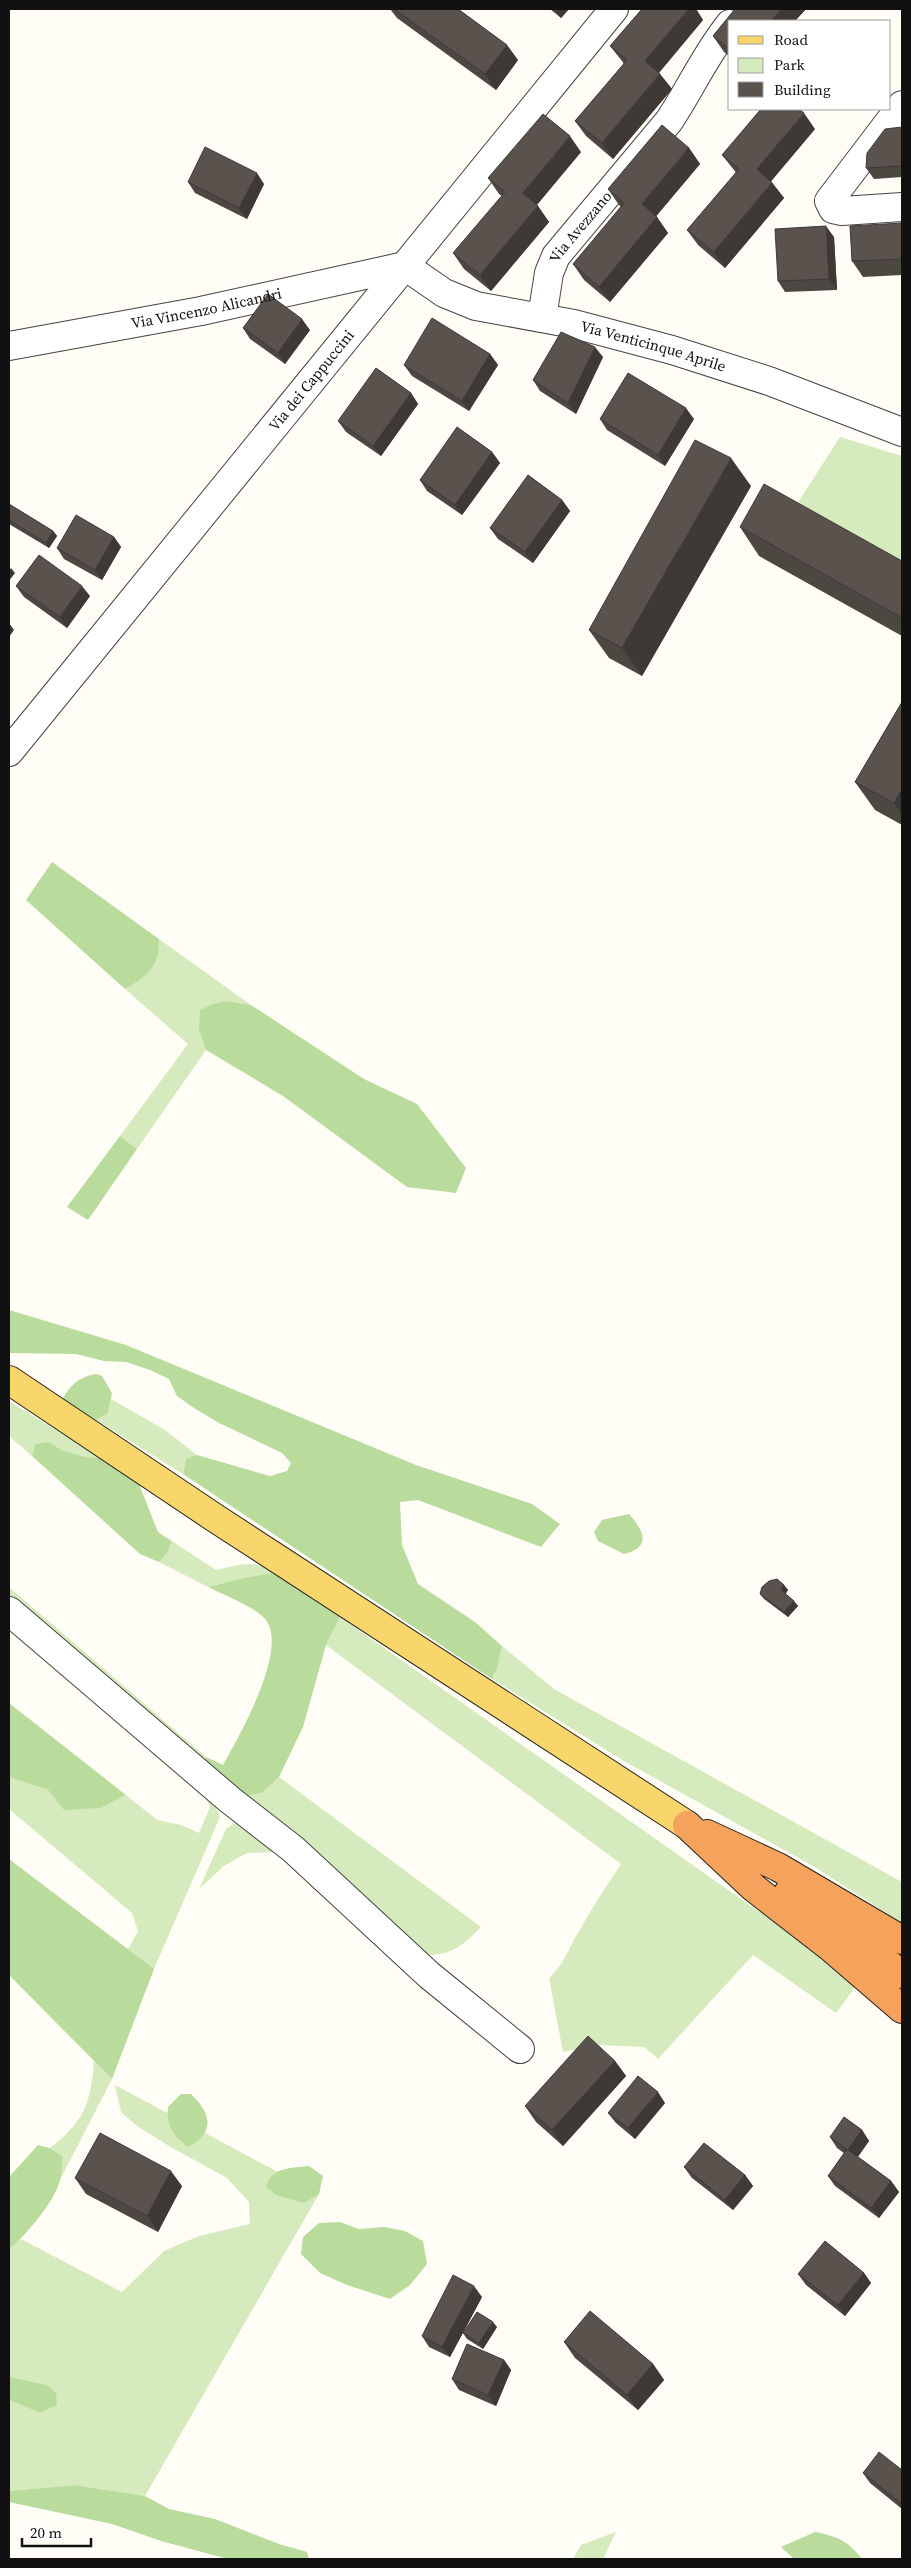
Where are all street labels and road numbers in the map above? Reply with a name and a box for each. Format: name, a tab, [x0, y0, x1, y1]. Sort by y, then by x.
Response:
street label: Via Avezzano	[544, 186, 616, 265]
street label: Via Vincenzo Alicandri	[129, 283, 284, 334]
street label: Via Venticinque Aprile	[578, 315, 729, 377]
street label: Via dei Cappuccini	[264, 325, 359, 435]

